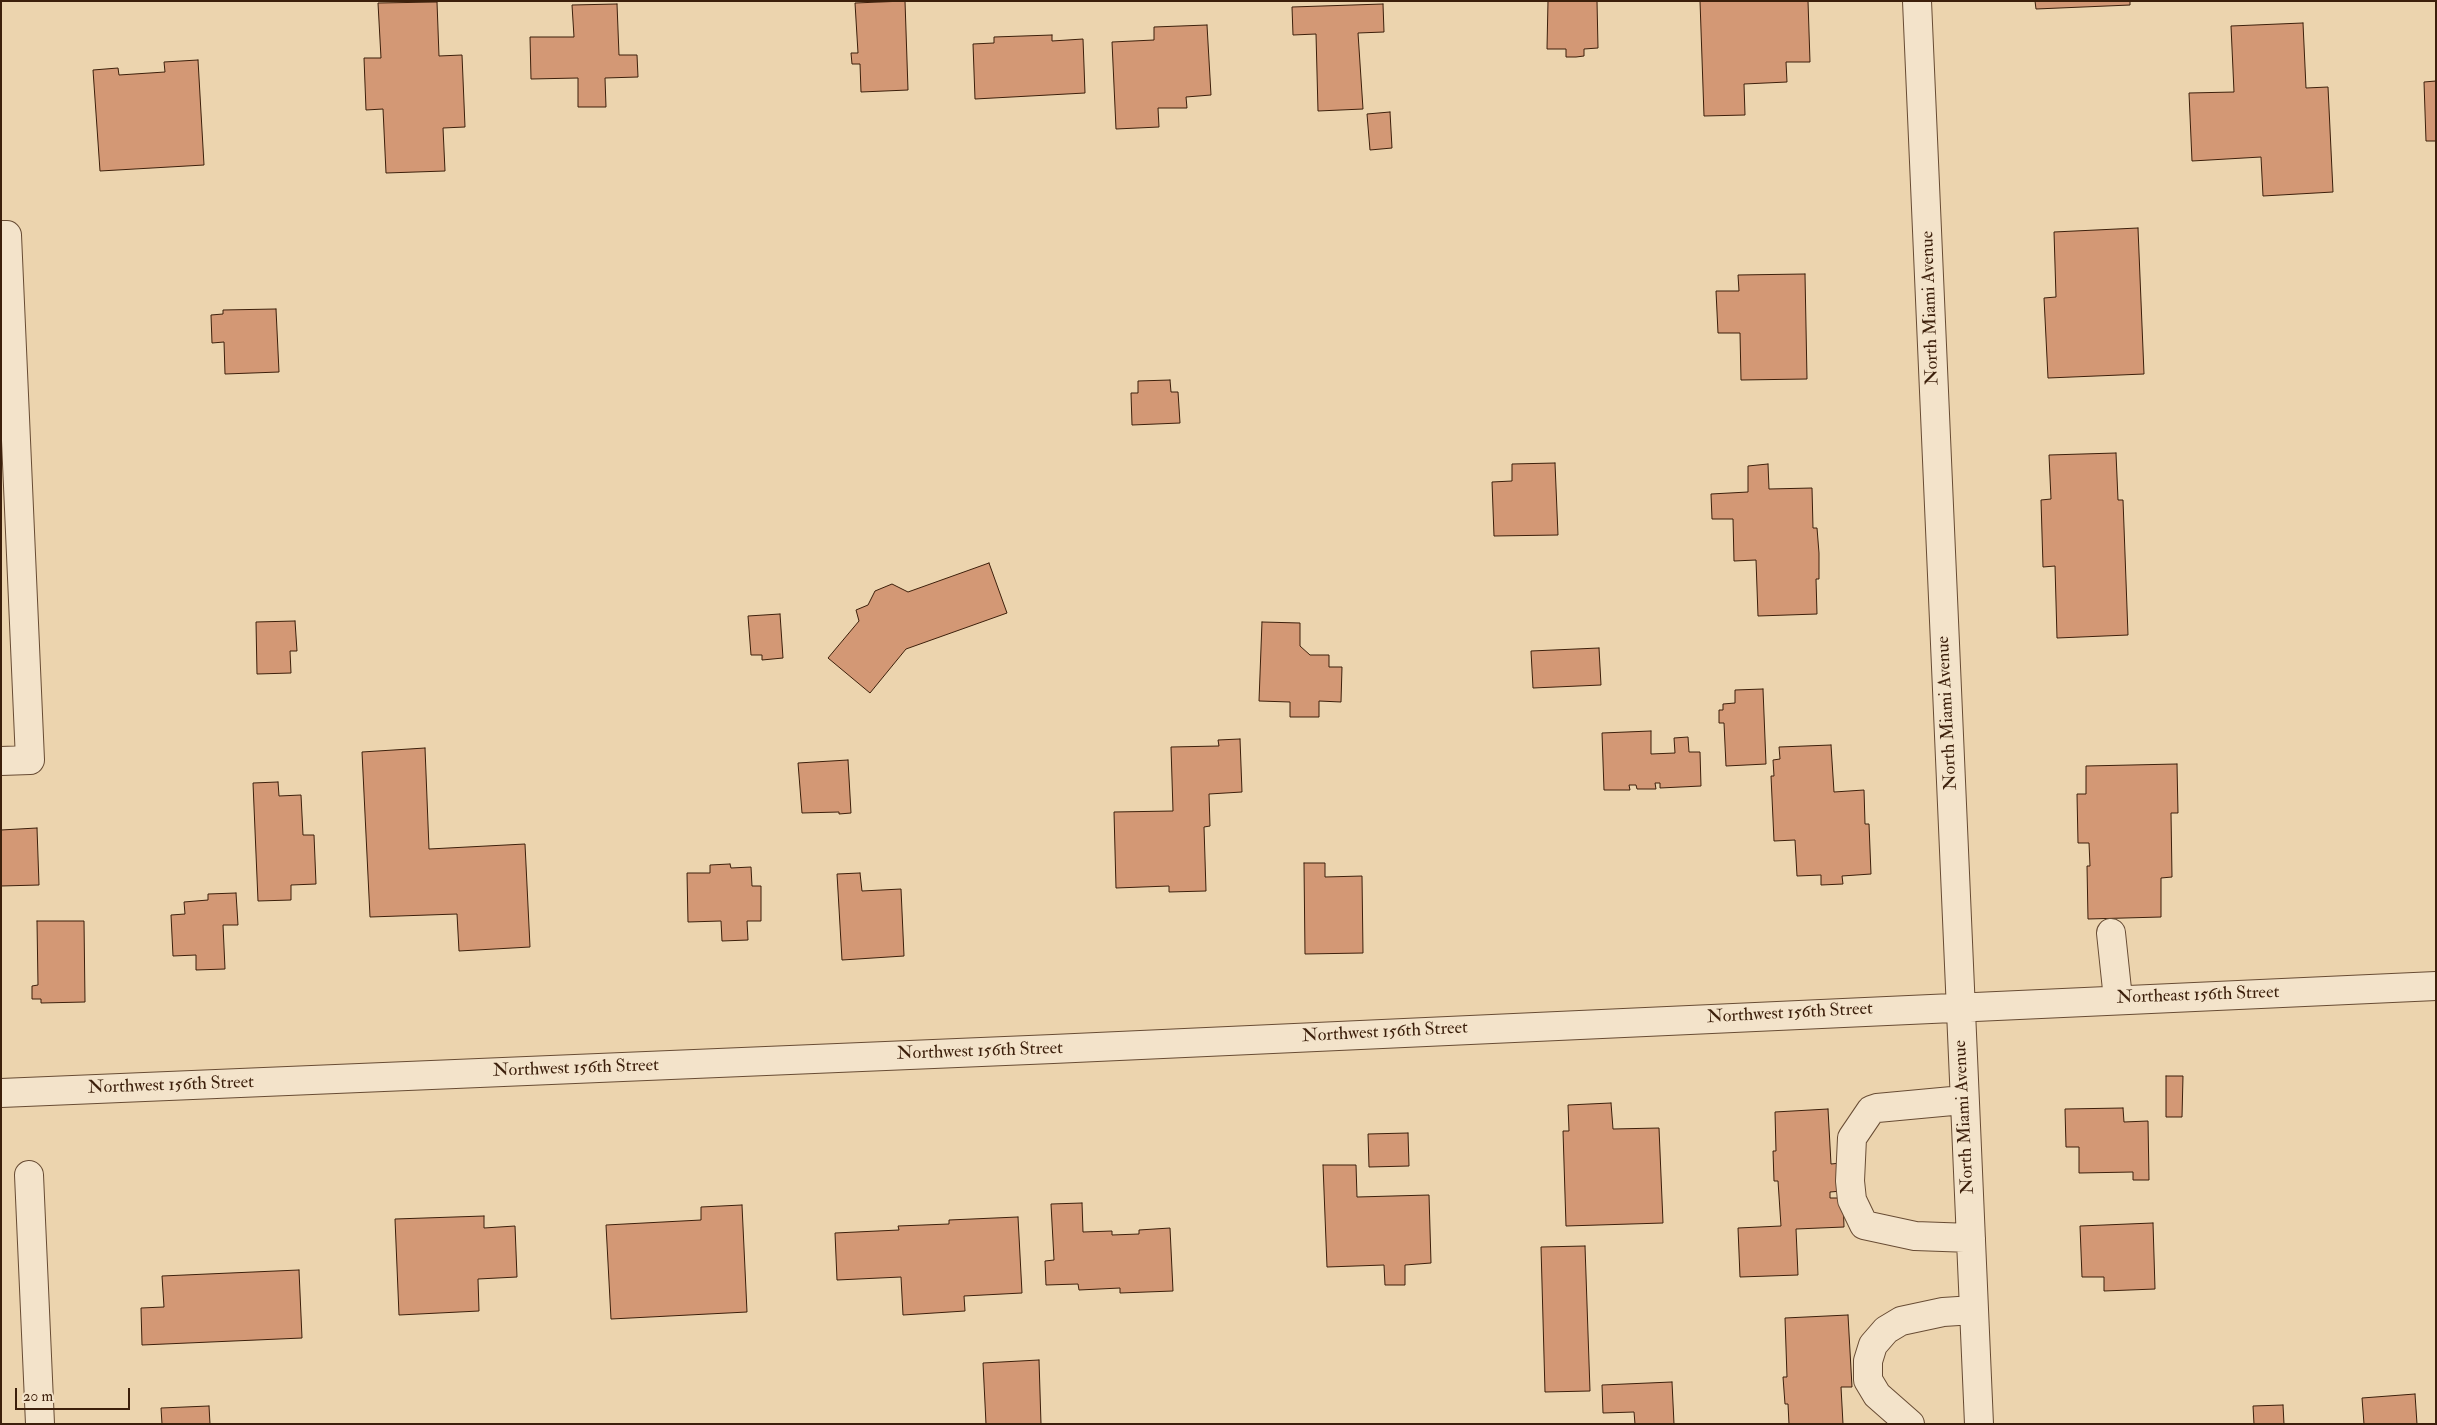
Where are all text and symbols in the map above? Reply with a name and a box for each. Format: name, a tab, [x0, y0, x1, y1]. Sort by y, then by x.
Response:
street label: North Miami Avenue	[1918, 230, 1944, 386]
street label: North Miami Avenue	[1933, 635, 1963, 791]
street label: Northeast 156th Street	[2116, 982, 2280, 1010]
street label: Northwest 156th Street	[1706, 999, 1874, 1029]
street label: Northwest 156th Street	[1301, 1018, 1469, 1048]
street label: Northwest 156th Street	[897, 1038, 1063, 1066]
street label: North Miami Avenue	[1950, 1039, 1980, 1195]
street label: Northwest 156th Street	[493, 1055, 659, 1083]
street label: Northwest 156th Street	[88, 1072, 254, 1100]
scale bar	[18, 1378, 132, 1410]
text: 20 m	[23, 1387, 53, 1406]

